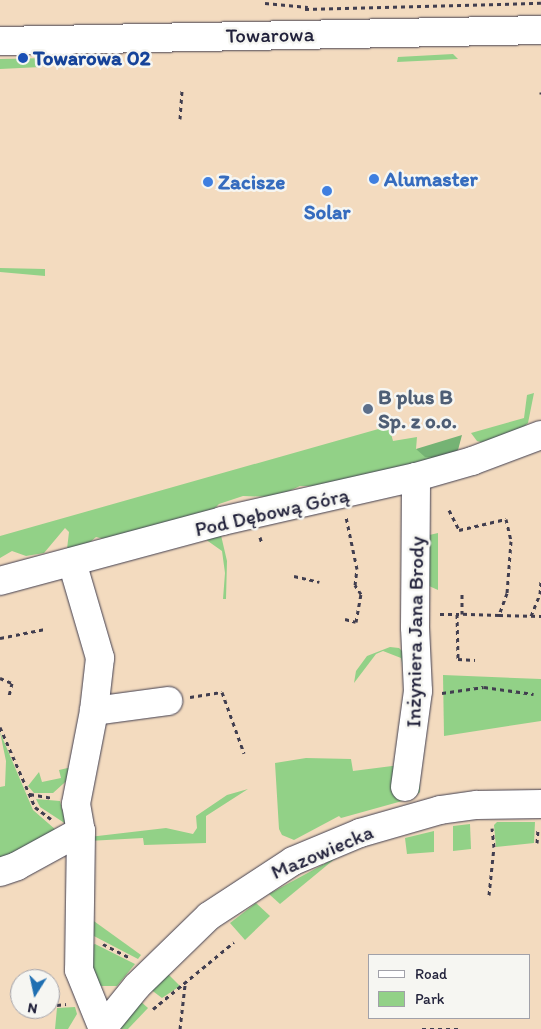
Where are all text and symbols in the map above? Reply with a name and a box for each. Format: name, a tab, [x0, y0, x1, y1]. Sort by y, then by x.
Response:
street label: Towarowa	[225, 22, 315, 48]
place label: Towarowa 02	[33, 45, 151, 71]
marker: Towarowa 02	[17, 52, 29, 64]
place label: Alumaster	[384, 166, 478, 192]
place label: Zacisze	[218, 169, 285, 195]
marker: Alumaster	[368, 173, 380, 185]
marker: Zacisze	[202, 176, 214, 188]
marker: Solar	[321, 185, 333, 197]
place label: Solar	[304, 199, 350, 225]
place label: B plus B Sp. z o.o.	[378, 384, 457, 434]
marker: B plus B Sp. z o.o.	[362, 403, 374, 415]
street label: Pod Dębową Górą	[192, 482, 352, 542]
street label: Inżyniera Jana Brody	[401, 536, 429, 728]
street label: Mazowiecka	[267, 819, 377, 885]
legend	[368, 954, 531, 1019]
text: Road	[415, 965, 447, 983]
north arrow	[10, 969, 60, 1019]
text: Park	[415, 990, 445, 1008]
text: N	[26, 999, 39, 1017]

